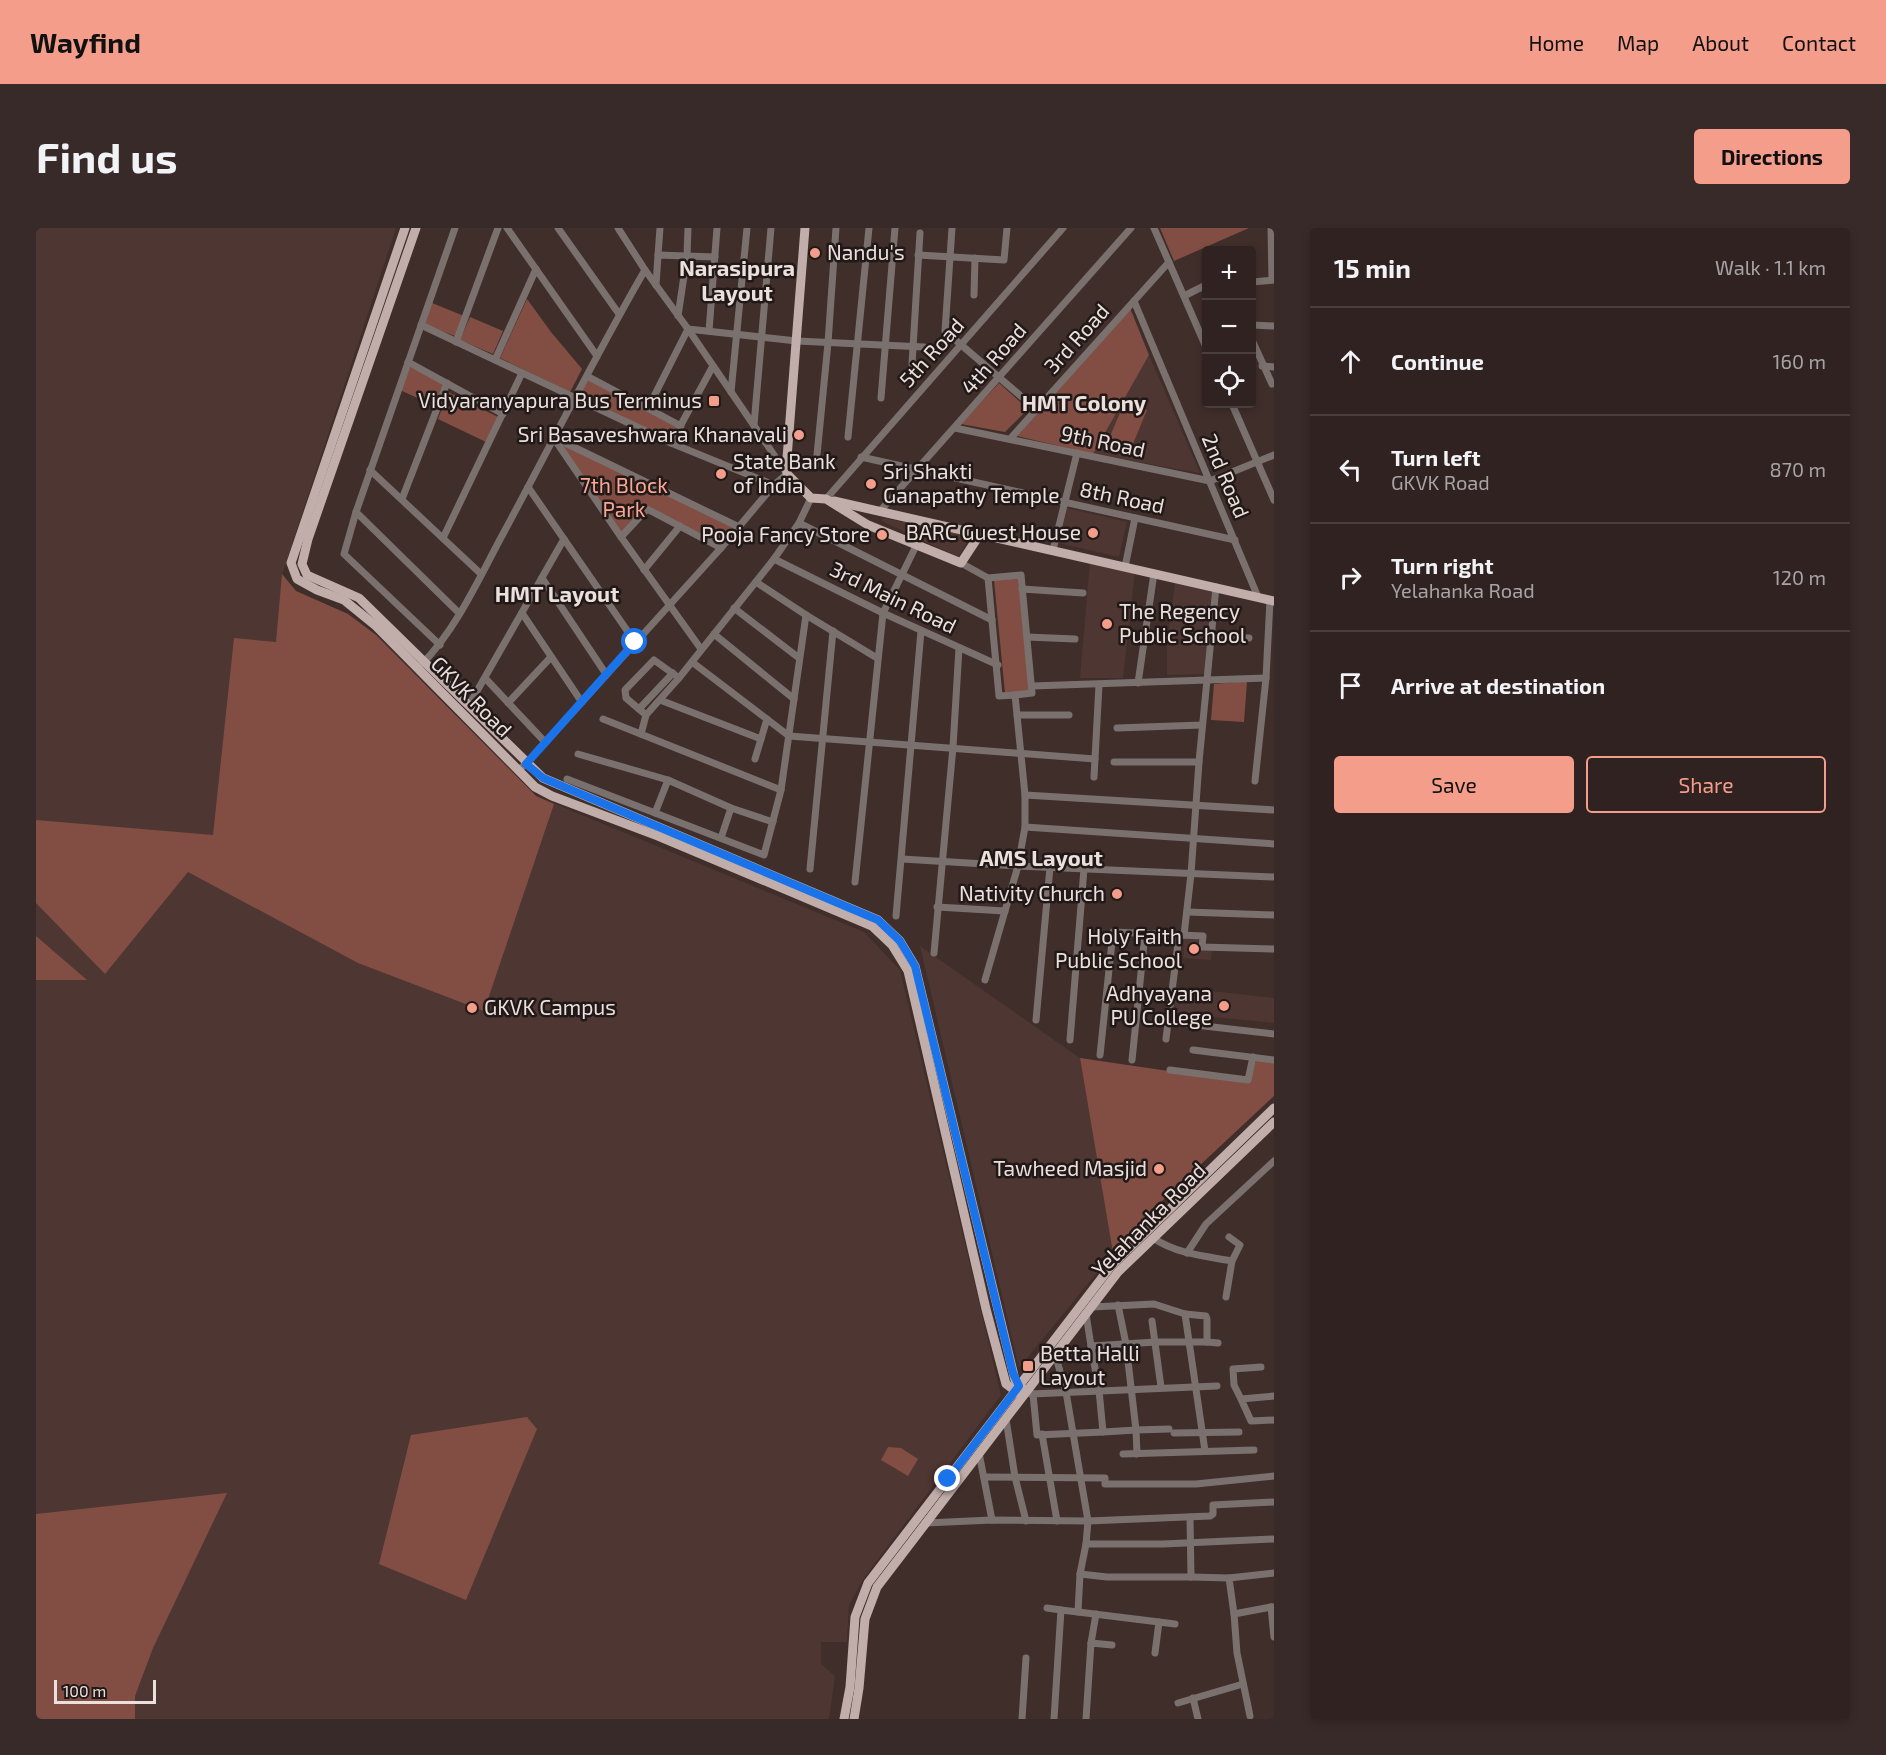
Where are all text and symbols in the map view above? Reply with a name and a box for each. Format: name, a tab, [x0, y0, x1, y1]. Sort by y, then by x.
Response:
text: Wayfind	[30, 25, 141, 59]
text: Home	[1528, 30, 1584, 55]
text: Map	[1617, 30, 1659, 55]
text: About	[1692, 30, 1749, 55]
text: Contact	[1782, 30, 1856, 55]
button: Directions	[1694, 129, 1850, 184]
text: Find us	[36, 131, 178, 181]
place label: Nandu's	[827, 239, 905, 264]
marker: Nandu's	[808, 246, 822, 260]
map controls	[1202, 246, 1256, 408]
button: +	[1202, 246, 1256, 300]
text: 15 min	[1334, 252, 1411, 283]
district label: Narasipura Layout	[679, 254, 795, 306]
text: Walk · 1.1 km	[1715, 255, 1826, 279]
street label: 3rd Road	[1038, 298, 1114, 378]
button: −	[1202, 300, 1256, 354]
street label: 5th Road	[893, 312, 968, 392]
street label: 4th Road	[955, 317, 1031, 399]
icon: ahead	[1334, 345, 1367, 378]
text: Continue	[1391, 348, 1484, 374]
text: 160 m	[1773, 349, 1826, 373]
button: locate	[1202, 354, 1256, 408]
place label: Vidyaranyapura Bus Terminus	[418, 387, 702, 412]
district label: HMT Colony	[1022, 389, 1147, 416]
marker: Vidyaranyapura Bus Terminus	[707, 394, 721, 408]
street label: 9th Road	[1059, 419, 1148, 462]
place label: Sri Basaveshwara Khanavali	[518, 421, 787, 446]
marker: Sri Basaveshwara Khanavali	[792, 428, 806, 442]
street label: 2nd Road	[1197, 430, 1255, 521]
text: Turn left	[1391, 444, 1480, 470]
place label: State Bank of India	[733, 448, 836, 497]
icon: left	[1334, 453, 1367, 486]
text: 870 m	[1770, 457, 1826, 481]
place label: Sri Shakti Ganapathy Temple	[883, 458, 1059, 507]
marker: State Bank of India	[714, 467, 728, 481]
text: GKVK Road	[1391, 470, 1490, 494]
park label: 7th Block Park	[580, 472, 668, 521]
street label: 8th Road	[1078, 475, 1167, 518]
marker: Sri Shakti Ganapathy Temple	[864, 477, 878, 491]
place label: BARC Guest House	[906, 519, 1081, 544]
place label: Pooja Fancy Store	[701, 521, 870, 547]
marker: BARC Guest House	[1086, 526, 1100, 540]
marker: Pooja Fancy Store	[875, 528, 889, 542]
text: Turn right	[1391, 552, 1493, 578]
street label: 3rd Main Road	[827, 555, 961, 638]
icon: right	[1334, 561, 1367, 594]
text: 120 m	[1773, 565, 1826, 589]
text: Yelahanka Road	[1391, 578, 1535, 602]
district label: HMT Layout	[495, 580, 619, 607]
place label: The Regency Public School	[1119, 598, 1247, 647]
marker: The Regency Public School	[1100, 617, 1114, 631]
route start	[621, 628, 647, 654]
street label: GKVK Road	[427, 650, 518, 741]
icon: arrive	[1334, 669, 1367, 702]
text: Arrive at destination	[1391, 672, 1605, 698]
button: Save	[1334, 756, 1574, 813]
button: Share	[1586, 756, 1826, 813]
district label: AMS Layout	[979, 844, 1103, 871]
place label: Nativity Church	[959, 880, 1105, 905]
marker: Nativity Church	[1110, 887, 1124, 901]
place label: Holy Faith Public School	[1055, 923, 1183, 972]
marker: Holy Faith Public School	[1187, 942, 1201, 956]
place label: Adhyayana PU College	[1106, 980, 1212, 1029]
place label: GKVK Campus	[484, 994, 616, 1019]
marker: Adhyayana PU College	[1217, 999, 1231, 1013]
marker: GKVK Campus	[465, 1001, 479, 1015]
place label: Tawheed Masjid	[993, 1155, 1147, 1181]
street label: Yelahanka Road	[1086, 1157, 1210, 1281]
marker: Tawheed Masjid	[1152, 1162, 1166, 1176]
place label: Betta Halli Layout	[1040, 1340, 1140, 1389]
marker: Betta Halli Layout	[1021, 1359, 1035, 1373]
route end	[934, 1465, 960, 1491]
scale bar	[54, 1677, 156, 1704]
text: 100 m	[63, 1681, 106, 1700]

